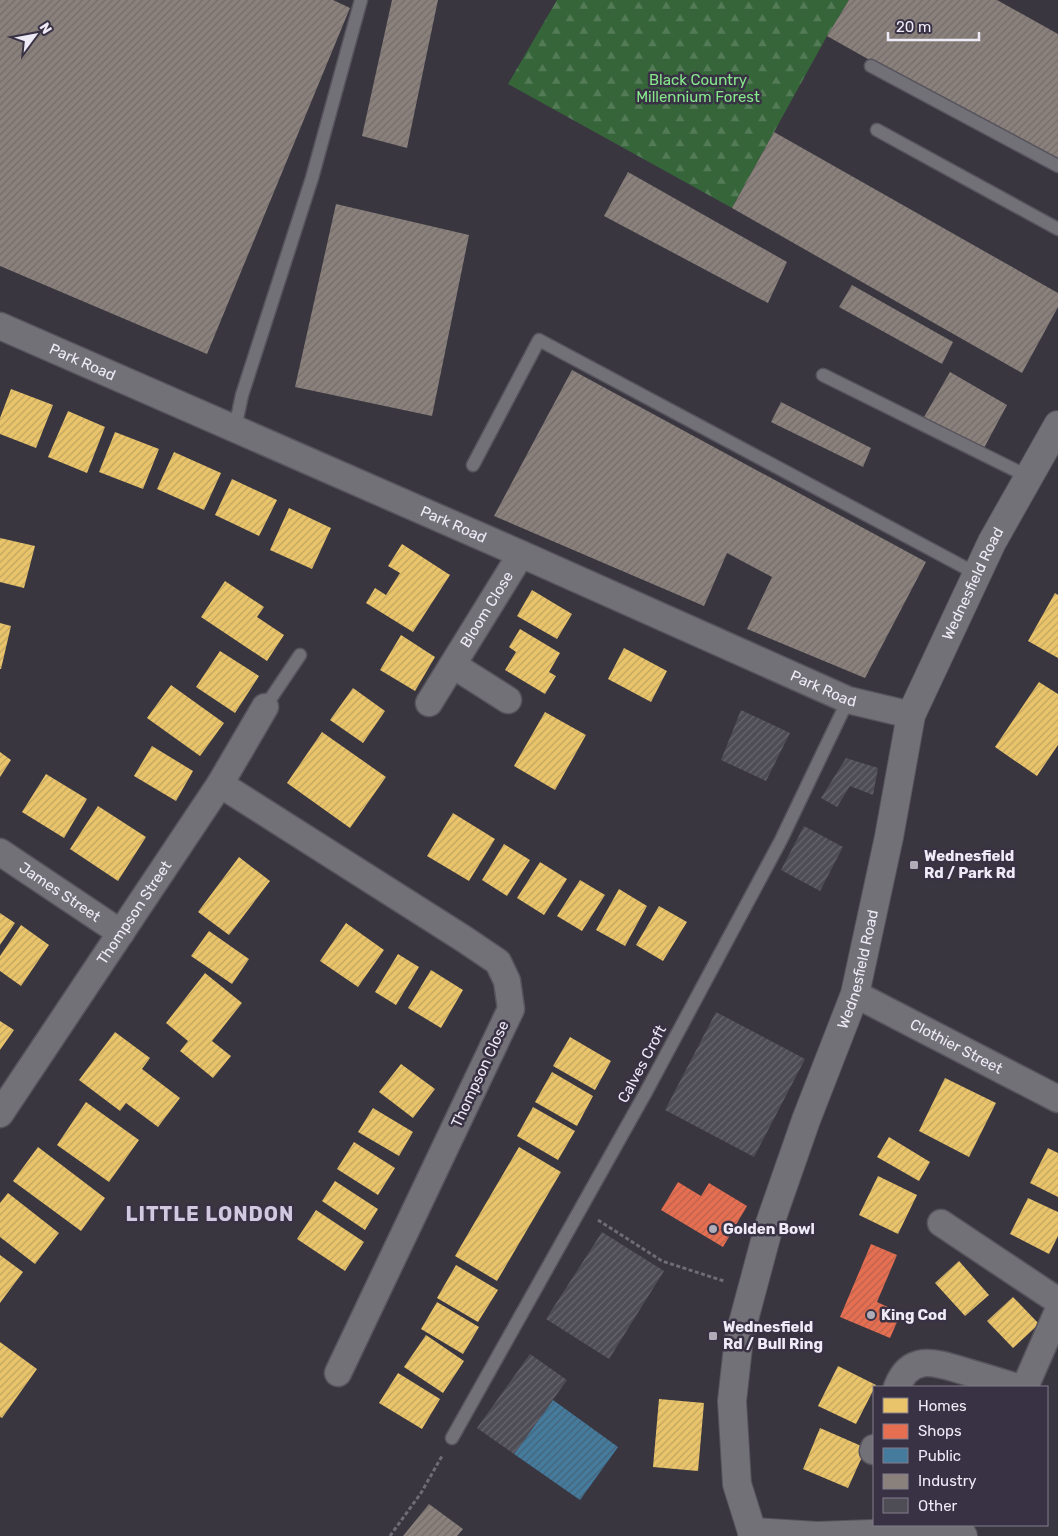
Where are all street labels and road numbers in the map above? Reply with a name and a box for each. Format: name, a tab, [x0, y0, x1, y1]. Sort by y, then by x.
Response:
street label: Park Road	[47, 340, 118, 384]
street label: Park Road	[418, 502, 489, 547]
street label: Wednesfield Road	[938, 524, 1007, 643]
street label: Bloom Close	[456, 568, 517, 651]
street label: Park Road	[788, 667, 858, 711]
street label: Thompson Street	[93, 857, 175, 968]
street label: James Street	[16, 858, 104, 926]
street label: Wednesfield Road	[833, 908, 882, 1031]
street label: Clothier Street	[907, 1015, 1006, 1078]
street label: Thompson Close	[447, 1018, 513, 1130]
street label: Calves Croft	[614, 1022, 670, 1106]

